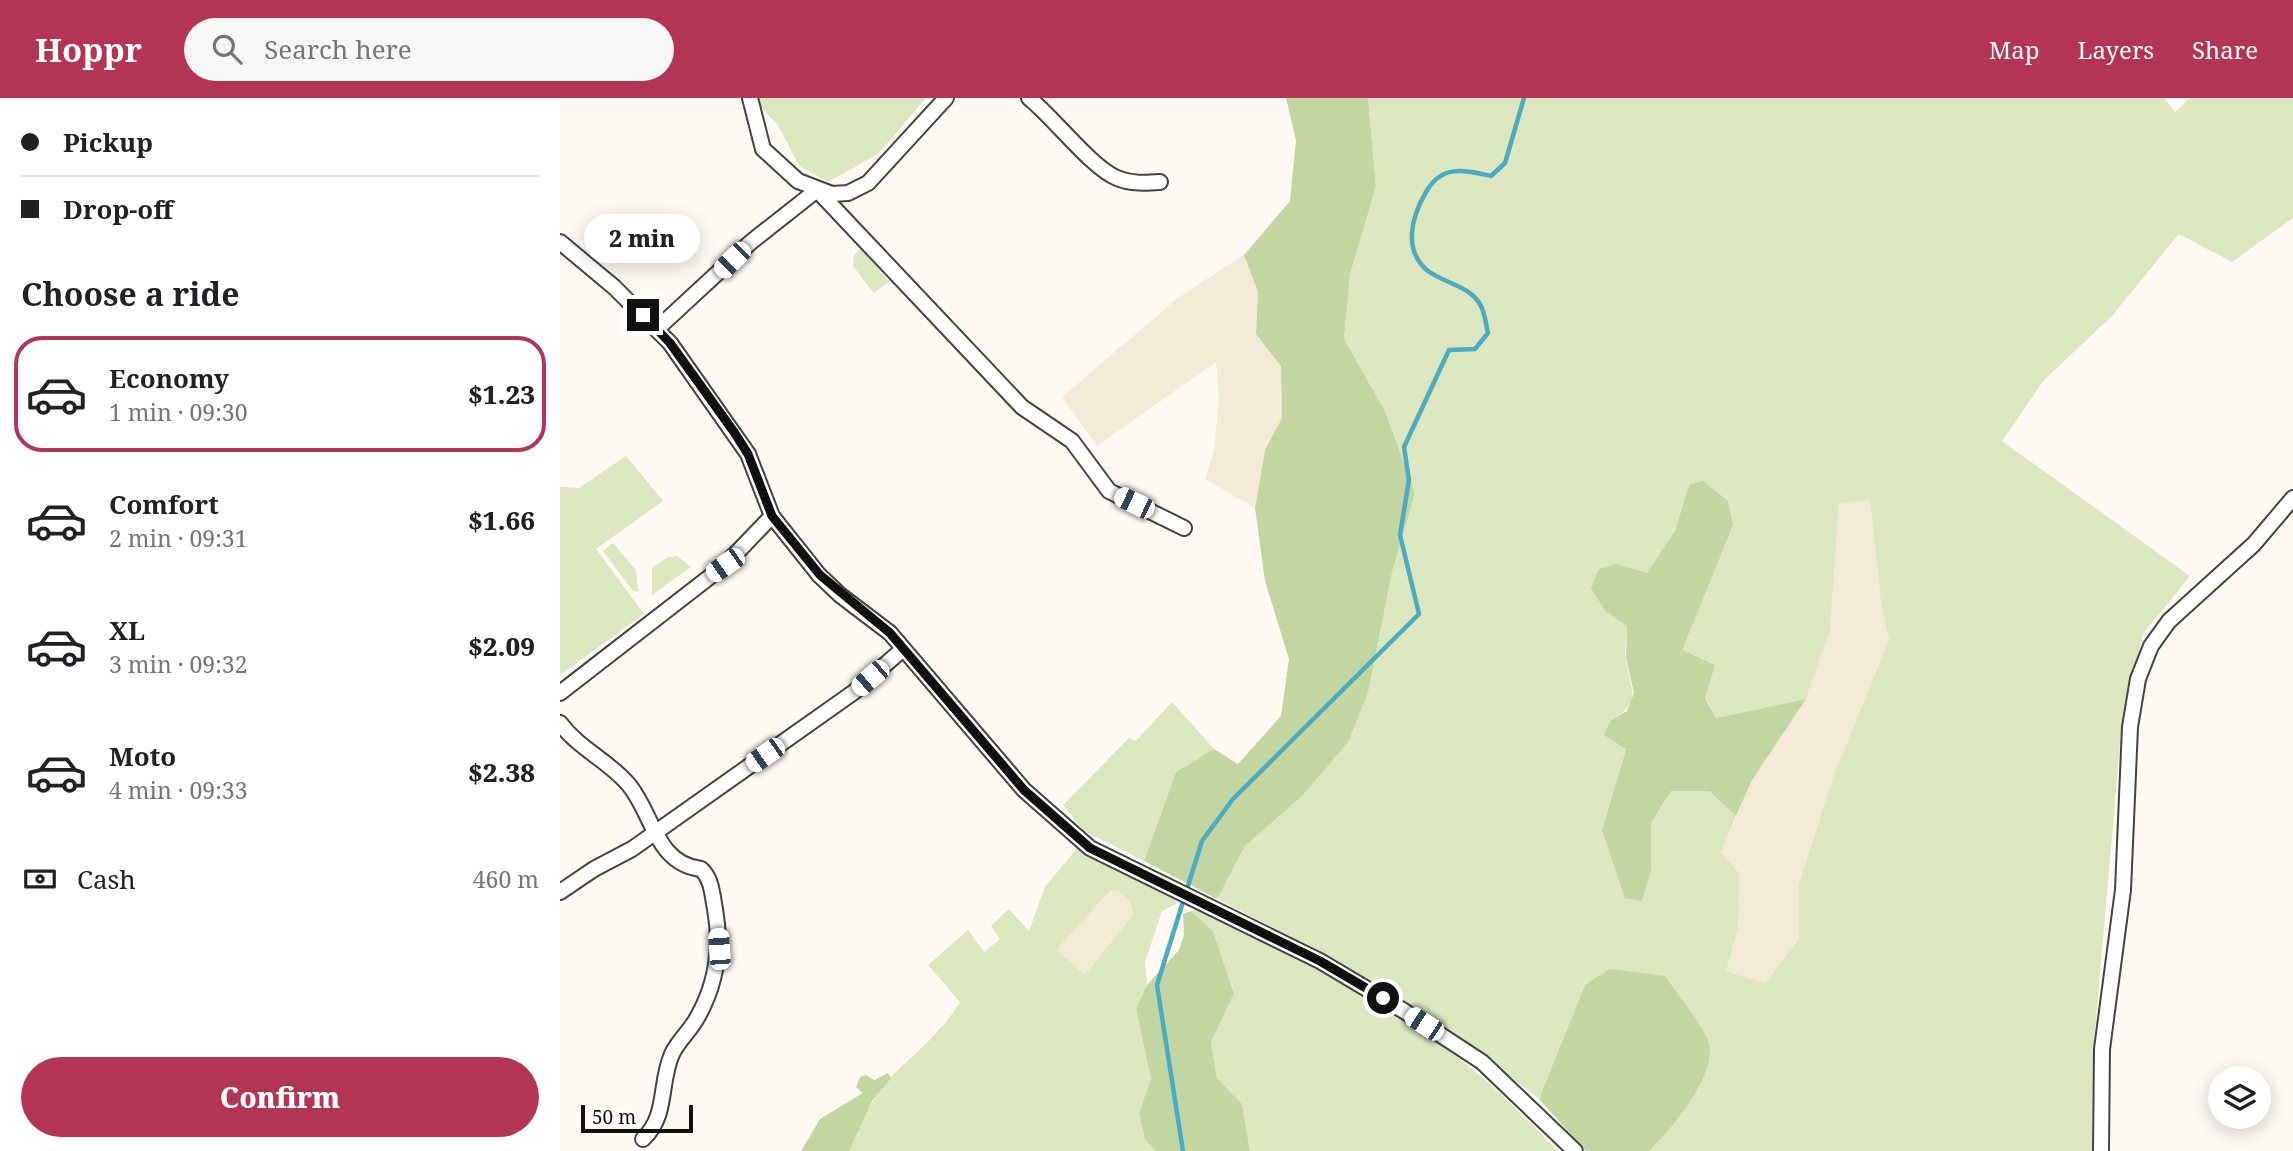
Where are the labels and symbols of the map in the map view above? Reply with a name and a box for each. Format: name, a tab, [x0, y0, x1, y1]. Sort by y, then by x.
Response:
callout: 2 min	[585, 214, 701, 262]
car	[710, 238, 755, 282]
route end	[627, 299, 659, 331]
car	[1111, 484, 1158, 522]
car	[702, 544, 749, 586]
car	[848, 656, 893, 700]
car	[742, 734, 789, 776]
car	[708, 927, 731, 971]
route start	[1367, 982, 1399, 1014]
car	[1401, 1004, 1448, 1044]
scale bar	[581, 1102, 693, 1134]

